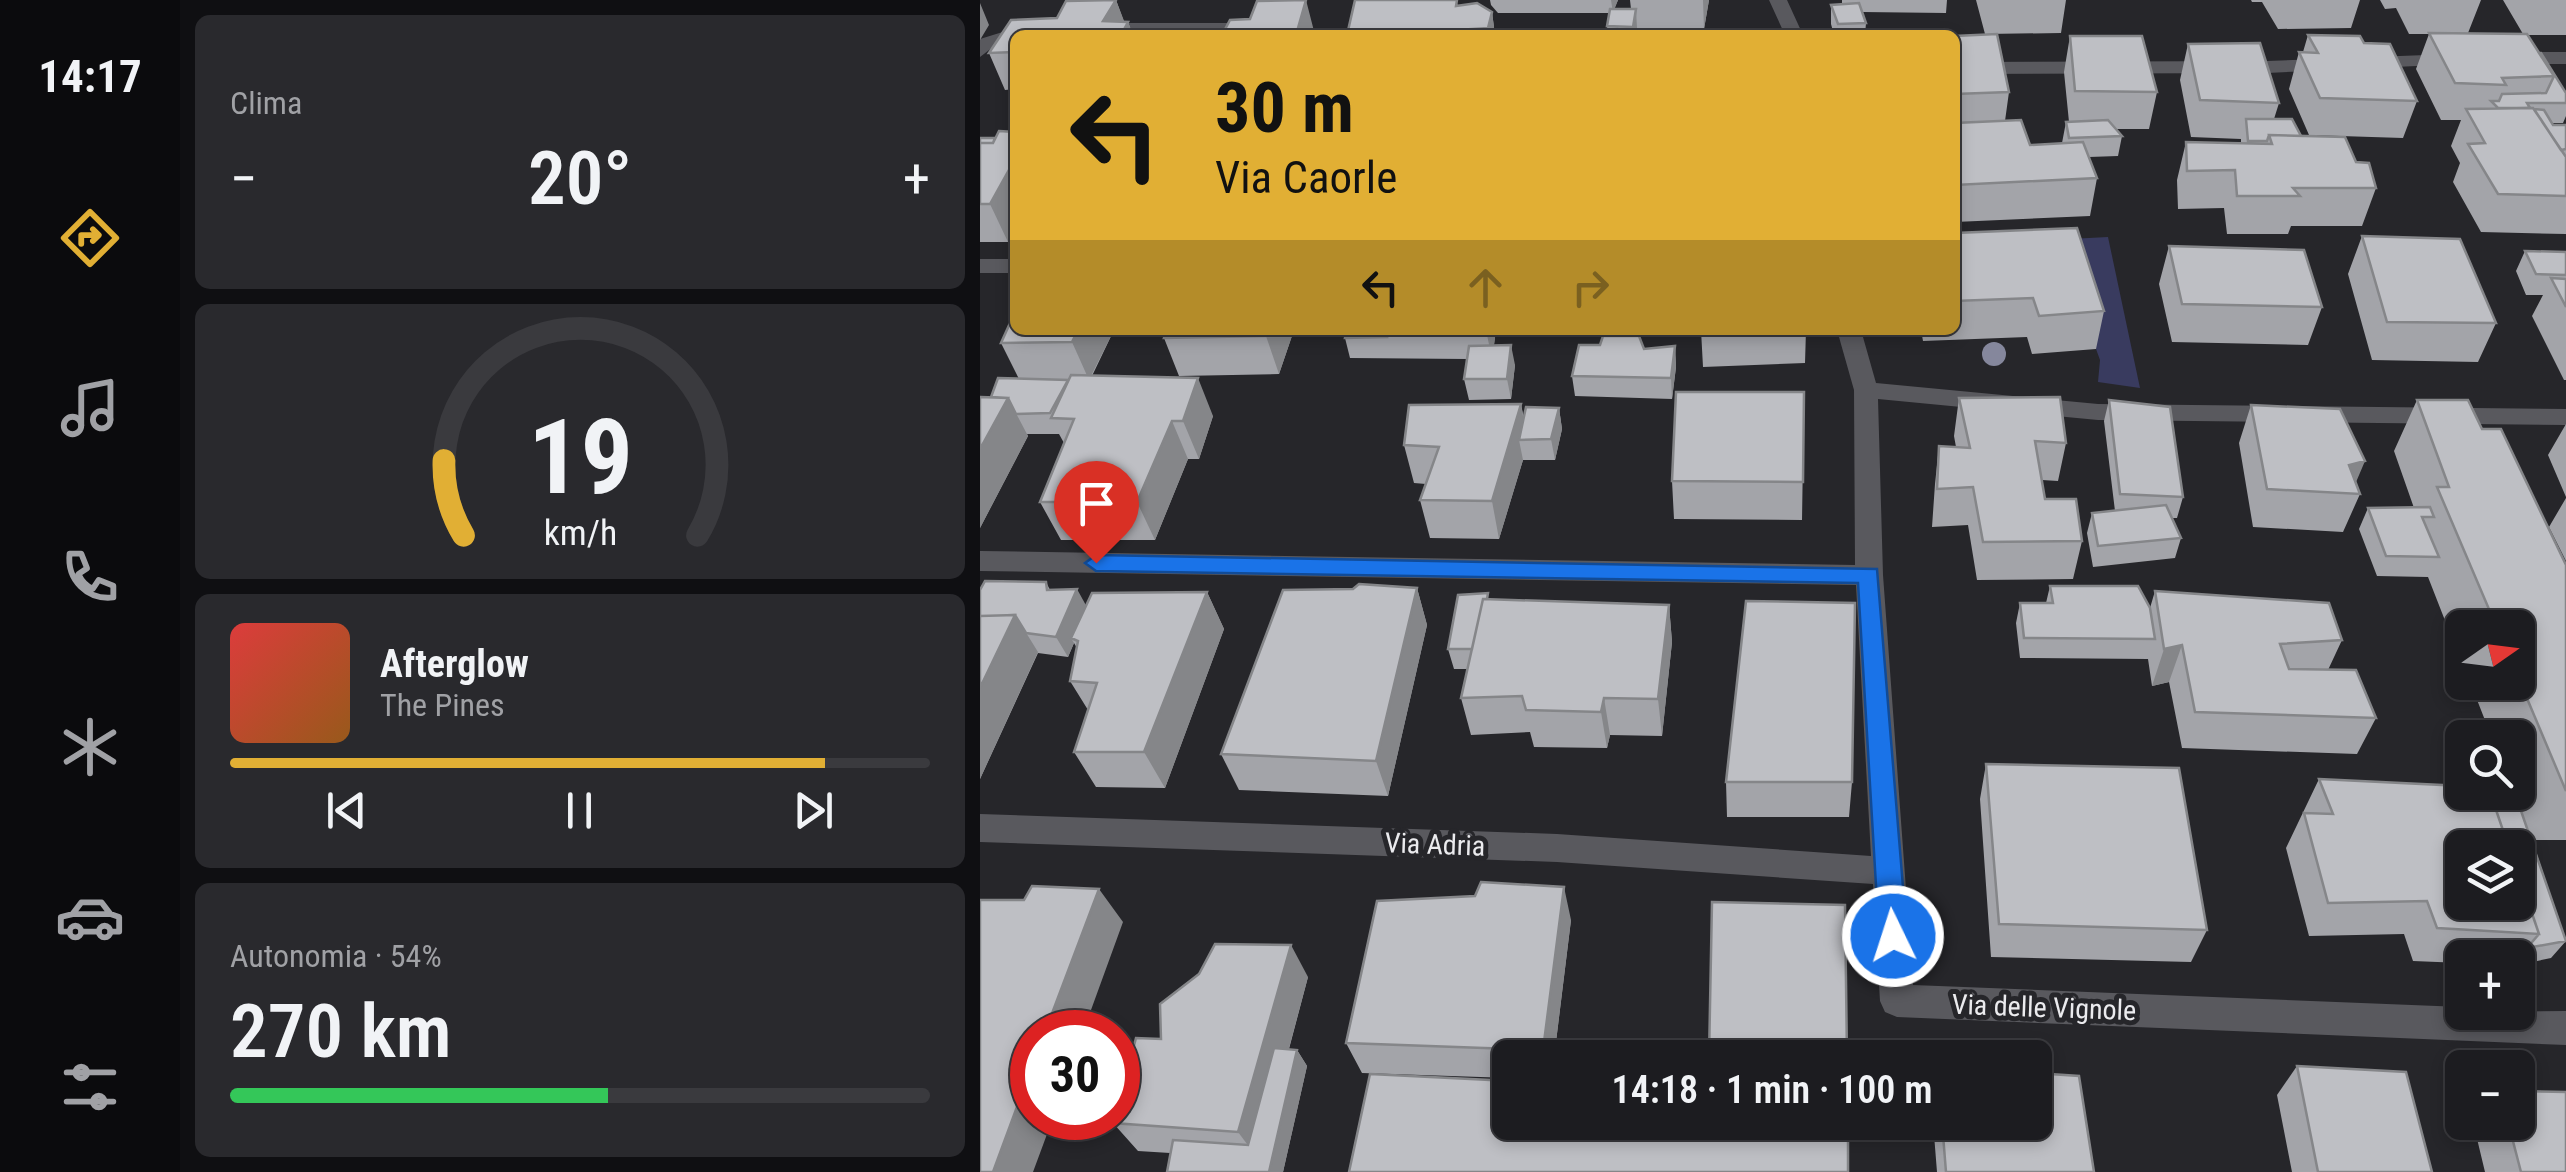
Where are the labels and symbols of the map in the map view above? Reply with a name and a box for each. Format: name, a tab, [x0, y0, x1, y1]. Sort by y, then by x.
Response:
pin	[1054, 461, 1139, 564]
north arrow	[2445, 610, 2535, 700]
street label: Via Adria	[1384, 826, 1486, 863]
position arrow	[1841, 884, 1945, 988]
street label: Via delle Vignole	[1951, 988, 2137, 1027]
speed limit sign: 30	[1010, 1010, 1140, 1140]

